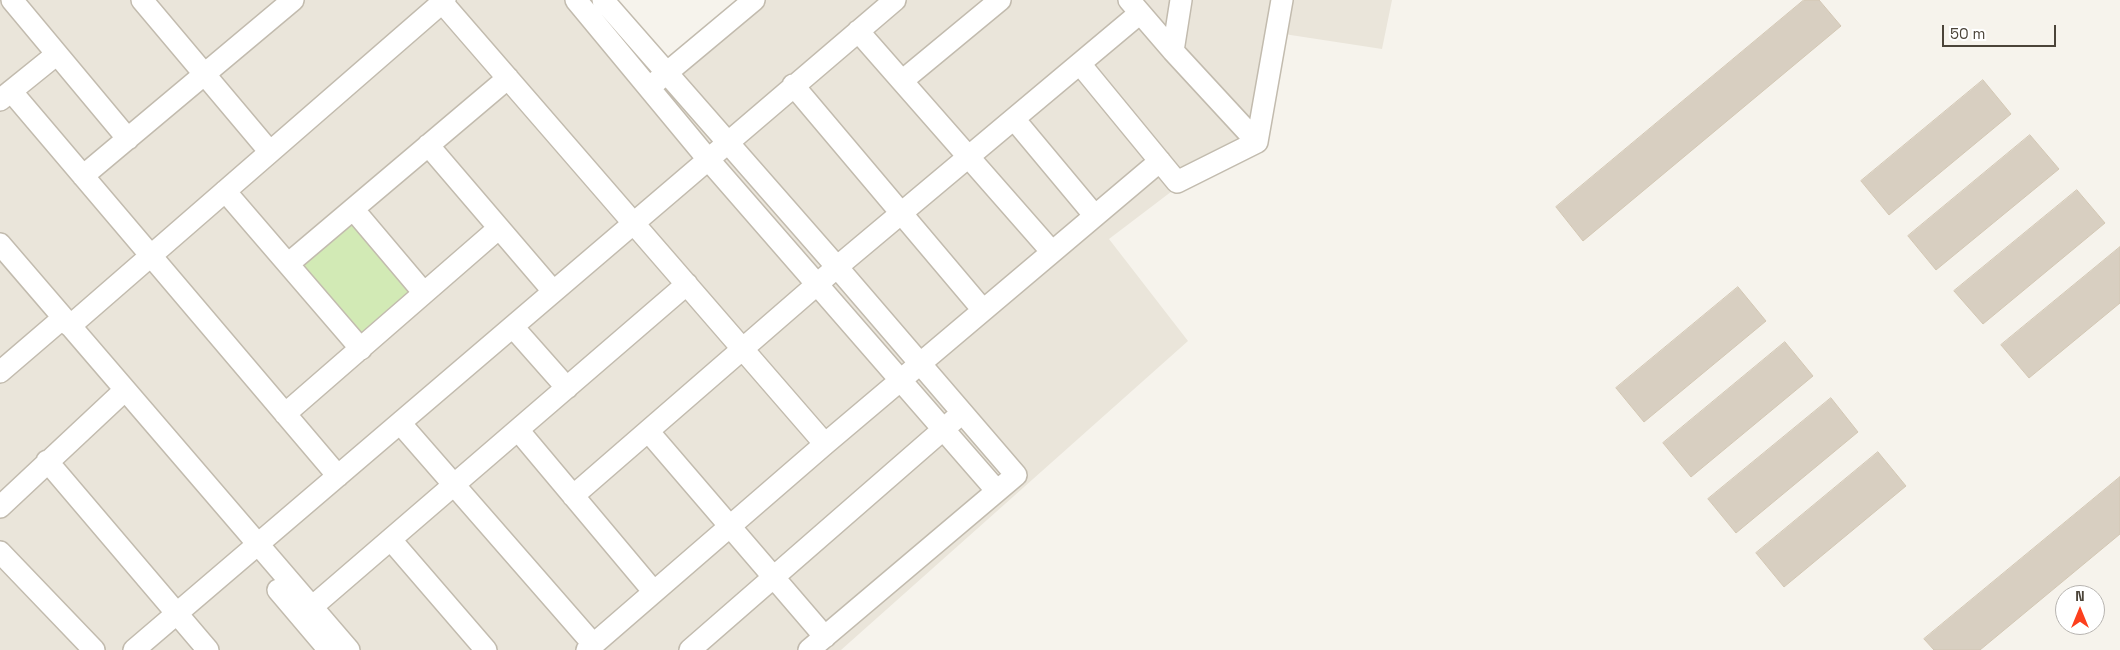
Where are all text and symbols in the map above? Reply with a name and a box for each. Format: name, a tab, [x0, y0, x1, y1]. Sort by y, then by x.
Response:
scale bar	[1945, 15, 2059, 47]
text: 50 m	[1950, 24, 1985, 43]
north arrow	[2055, 585, 2105, 635]
text: N	[2075, 587, 2085, 605]

